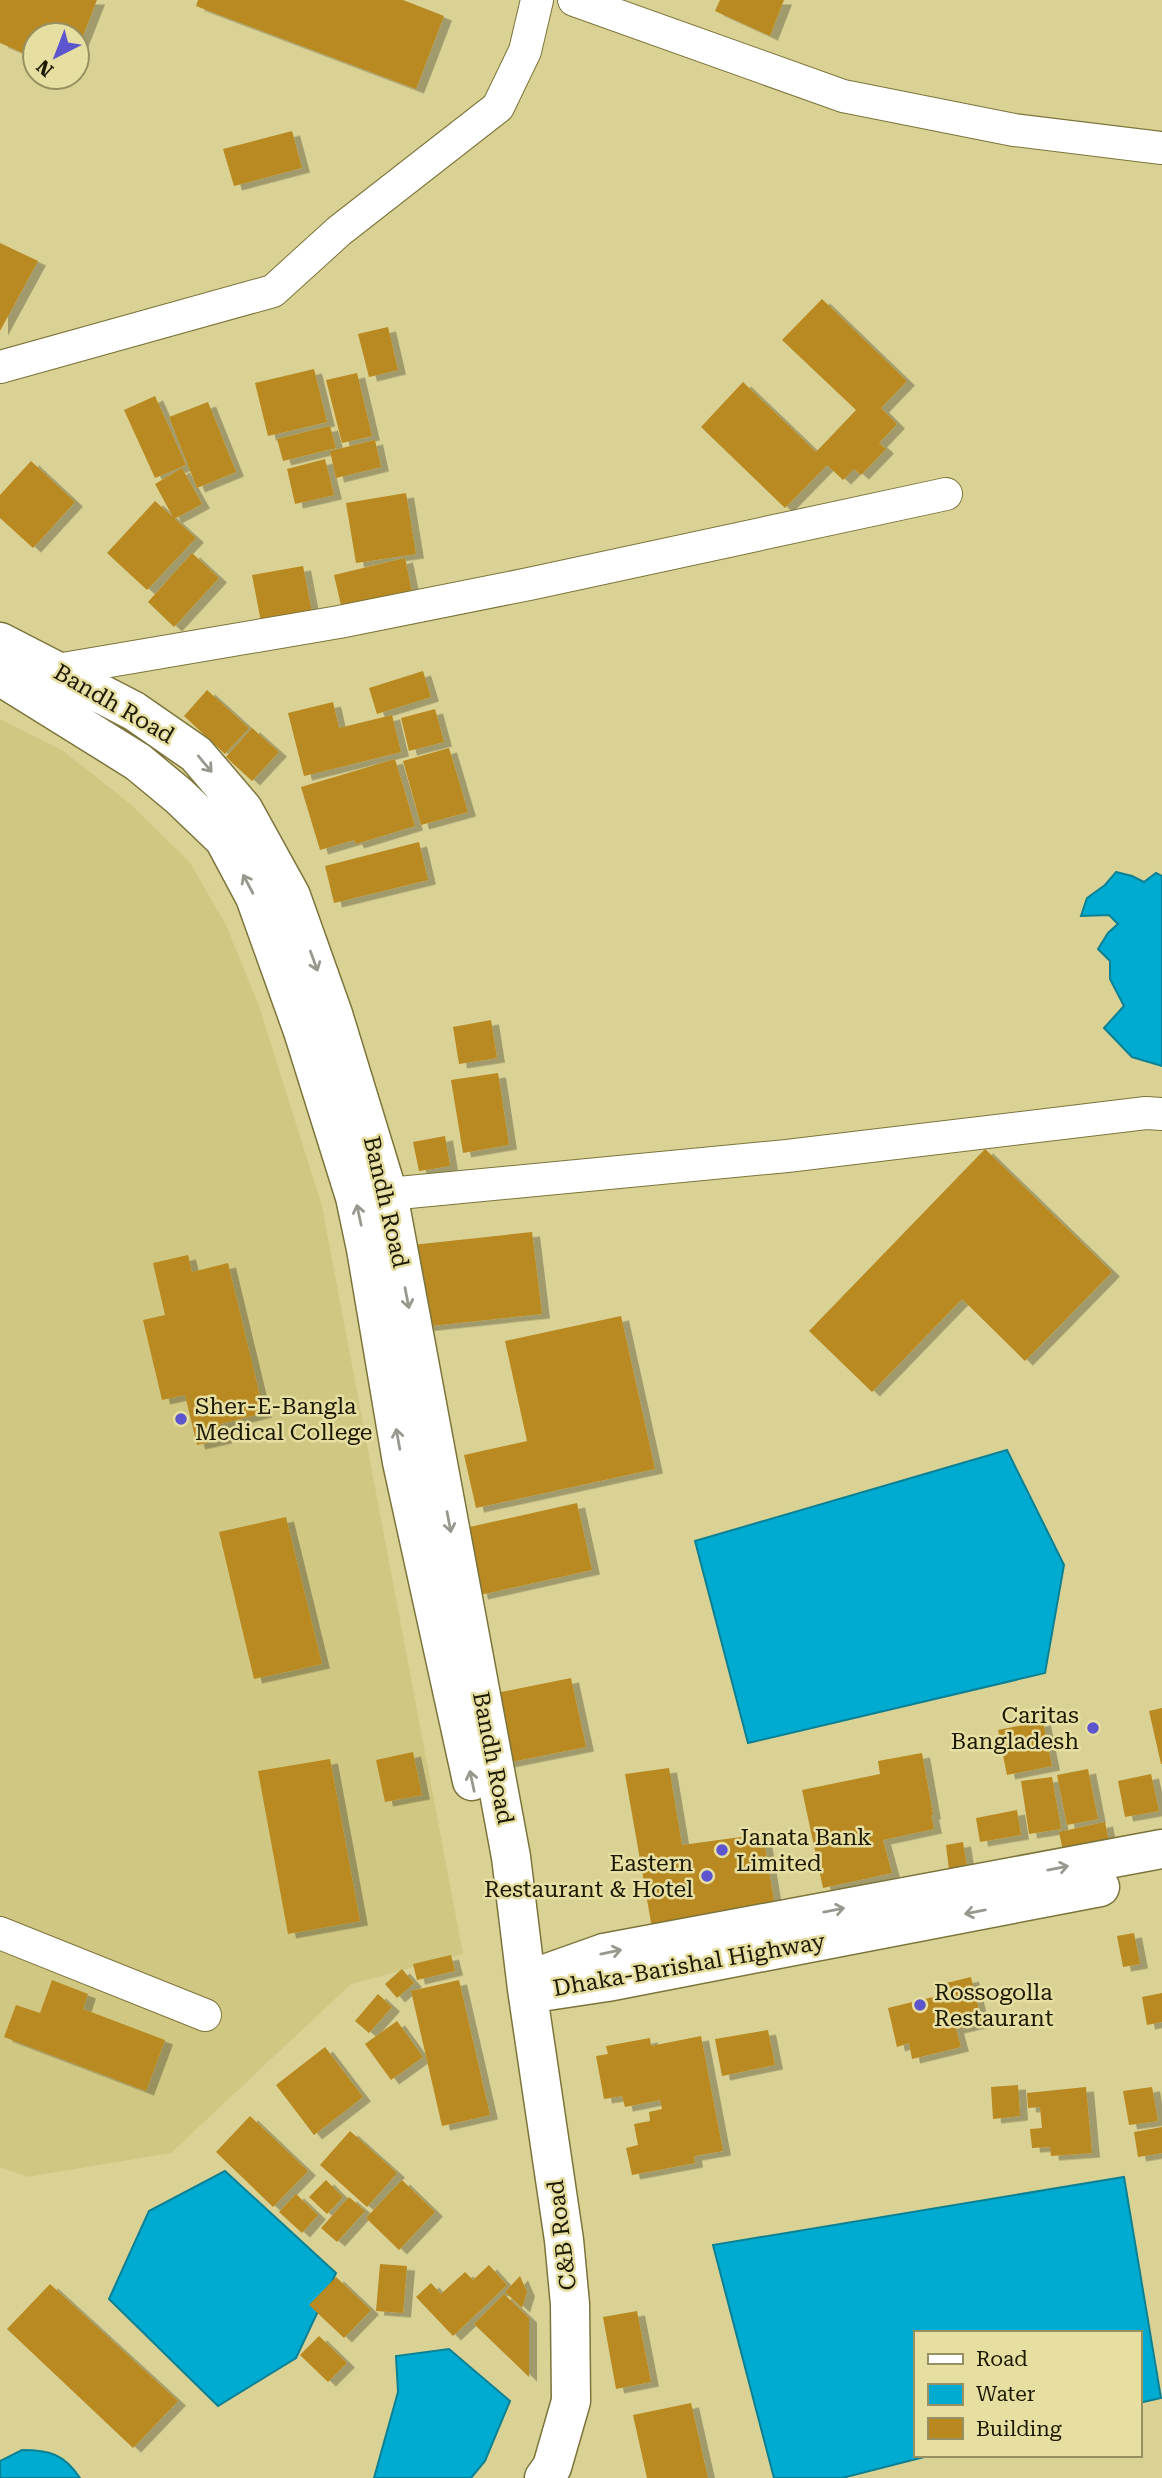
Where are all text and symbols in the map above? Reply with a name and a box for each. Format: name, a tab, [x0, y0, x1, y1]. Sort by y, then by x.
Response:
north arrow	[21, 21, 91, 91]
text: N	[32, 55, 58, 82]
street label: Bandh Road	[49, 659, 179, 749]
one-way arrow	[197, 755, 213, 773]
one-way arrow	[241, 874, 254, 895]
one-way arrow	[309, 950, 322, 972]
street label: Bandh Road	[358, 1133, 414, 1271]
one-way arrow	[352, 1204, 365, 1227]
one-way arrow	[401, 1286, 415, 1309]
place label: Sher-E-Bangla Medical College	[195, 1393, 372, 1446]
marker: Sher-E-Bangla Medical College	[173, 1411, 189, 1427]
one-way arrow	[391, 1428, 404, 1451]
one-way arrow	[443, 1510, 456, 1533]
street label: Bandh Road	[467, 1689, 519, 1827]
place label: Caritas Bangladesh	[951, 1702, 1079, 1755]
marker: Caritas Bangladesh	[1085, 1720, 1101, 1736]
one-way arrow	[464, 1771, 477, 1793]
place label: Janata Bank Limited	[736, 1824, 872, 1877]
marker: Janata Bank Limited	[714, 1842, 730, 1858]
place label: Eastern Restaurant & Hotel	[484, 1850, 693, 1903]
one-way arrow	[1046, 1861, 1069, 1874]
marker: Eastern Restaurant & Hotel	[699, 1868, 715, 1884]
one-way arrow	[822, 1903, 845, 1916]
one-way arrow	[964, 1905, 987, 1919]
street label: Dhaka-Barishal Highway	[551, 1928, 827, 2002]
one-way arrow	[599, 1945, 622, 1959]
place label: Rossogolla Restaurant	[934, 1979, 1054, 2032]
marker: Rossogolla Restaurant	[912, 1997, 928, 2013]
street label: C&B Road	[542, 2178, 582, 2292]
legend	[914, 2331, 1141, 2457]
text: Road	[976, 2347, 1028, 2371]
text: Water	[976, 2382, 1036, 2406]
text: Building	[976, 2417, 1062, 2441]

